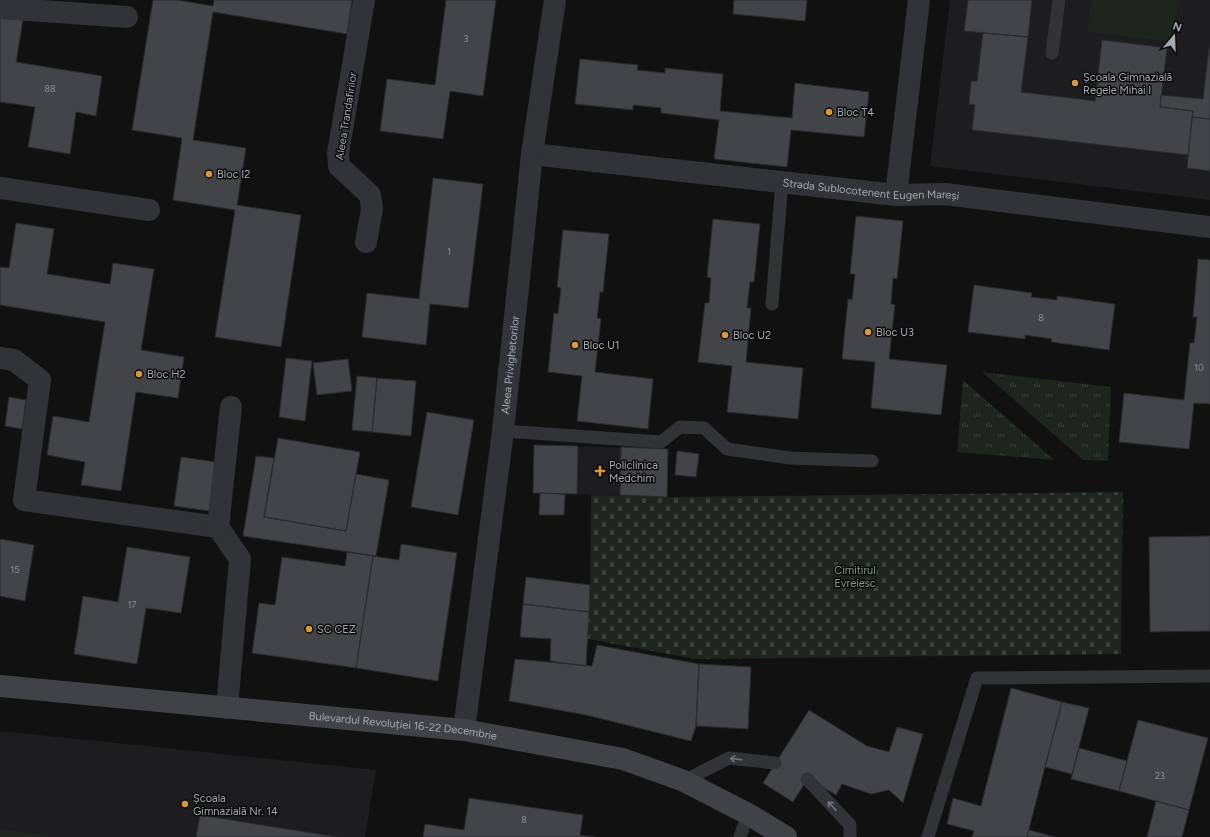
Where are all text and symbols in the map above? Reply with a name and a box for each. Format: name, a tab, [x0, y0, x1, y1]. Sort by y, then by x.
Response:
north arrow	[1154, 16, 1194, 56]
text: N	[1171, 19, 1183, 35]
house number: 3	[464, 33, 469, 44]
street label: Aleea Trandafirilor	[333, 71, 360, 161]
place label: Școala Gimnazială Regele Mihai I	[1083, 71, 1172, 97]
marker: Școala Gimnazială Regele Mihai I	[1070, 78, 1080, 88]
house number: 88	[44, 83, 56, 94]
place label: Bloc T4	[837, 106, 874, 119]
marker: Bloc T4	[824, 107, 834, 117]
place label: Bloc I2	[217, 168, 250, 181]
marker: Bloc I2	[204, 169, 214, 179]
street label: Strada Sublocotenent Eugen Mareși	[782, 176, 960, 203]
house number: 1	[447, 246, 451, 257]
house number: 8	[1038, 312, 1044, 323]
street label: Aleea Privighetorilor	[499, 315, 522, 415]
place label: Bloc U3	[876, 326, 914, 339]
marker: Bloc U3	[863, 327, 873, 337]
place label: Bloc U2	[733, 329, 771, 342]
marker: Bloc U2	[720, 330, 730, 340]
place label: Bloc U1	[583, 339, 620, 352]
marker: Bloc U1	[570, 340, 580, 350]
house number: 10	[1194, 362, 1204, 373]
place label: Bloc H2	[147, 368, 186, 381]
marker: Bloc H2	[134, 369, 144, 379]
place label: Policlinica Medchim	[609, 459, 658, 485]
marker: Policlinica Medchim	[594, 465, 606, 477]
house number: 15	[11, 564, 19, 575]
park label: Cimitirul Evreiesc	[834, 564, 876, 590]
house number: 17	[128, 599, 136, 610]
place label: SC CEZ	[317, 623, 356, 636]
marker: SC CEZ	[304, 624, 314, 634]
street label: Bulevardul Revoluției 16-22 Decembrie	[308, 709, 498, 743]
one-way arrow	[730, 755, 743, 762]
house number: 23	[1155, 770, 1165, 781]
place label: Școala Gimnazială Nr. 14	[193, 792, 278, 818]
marker: Școala Gimnazială Nr. 14	[180, 799, 190, 809]
one-way arrow	[828, 801, 837, 811]
house number: 8	[521, 814, 527, 825]

